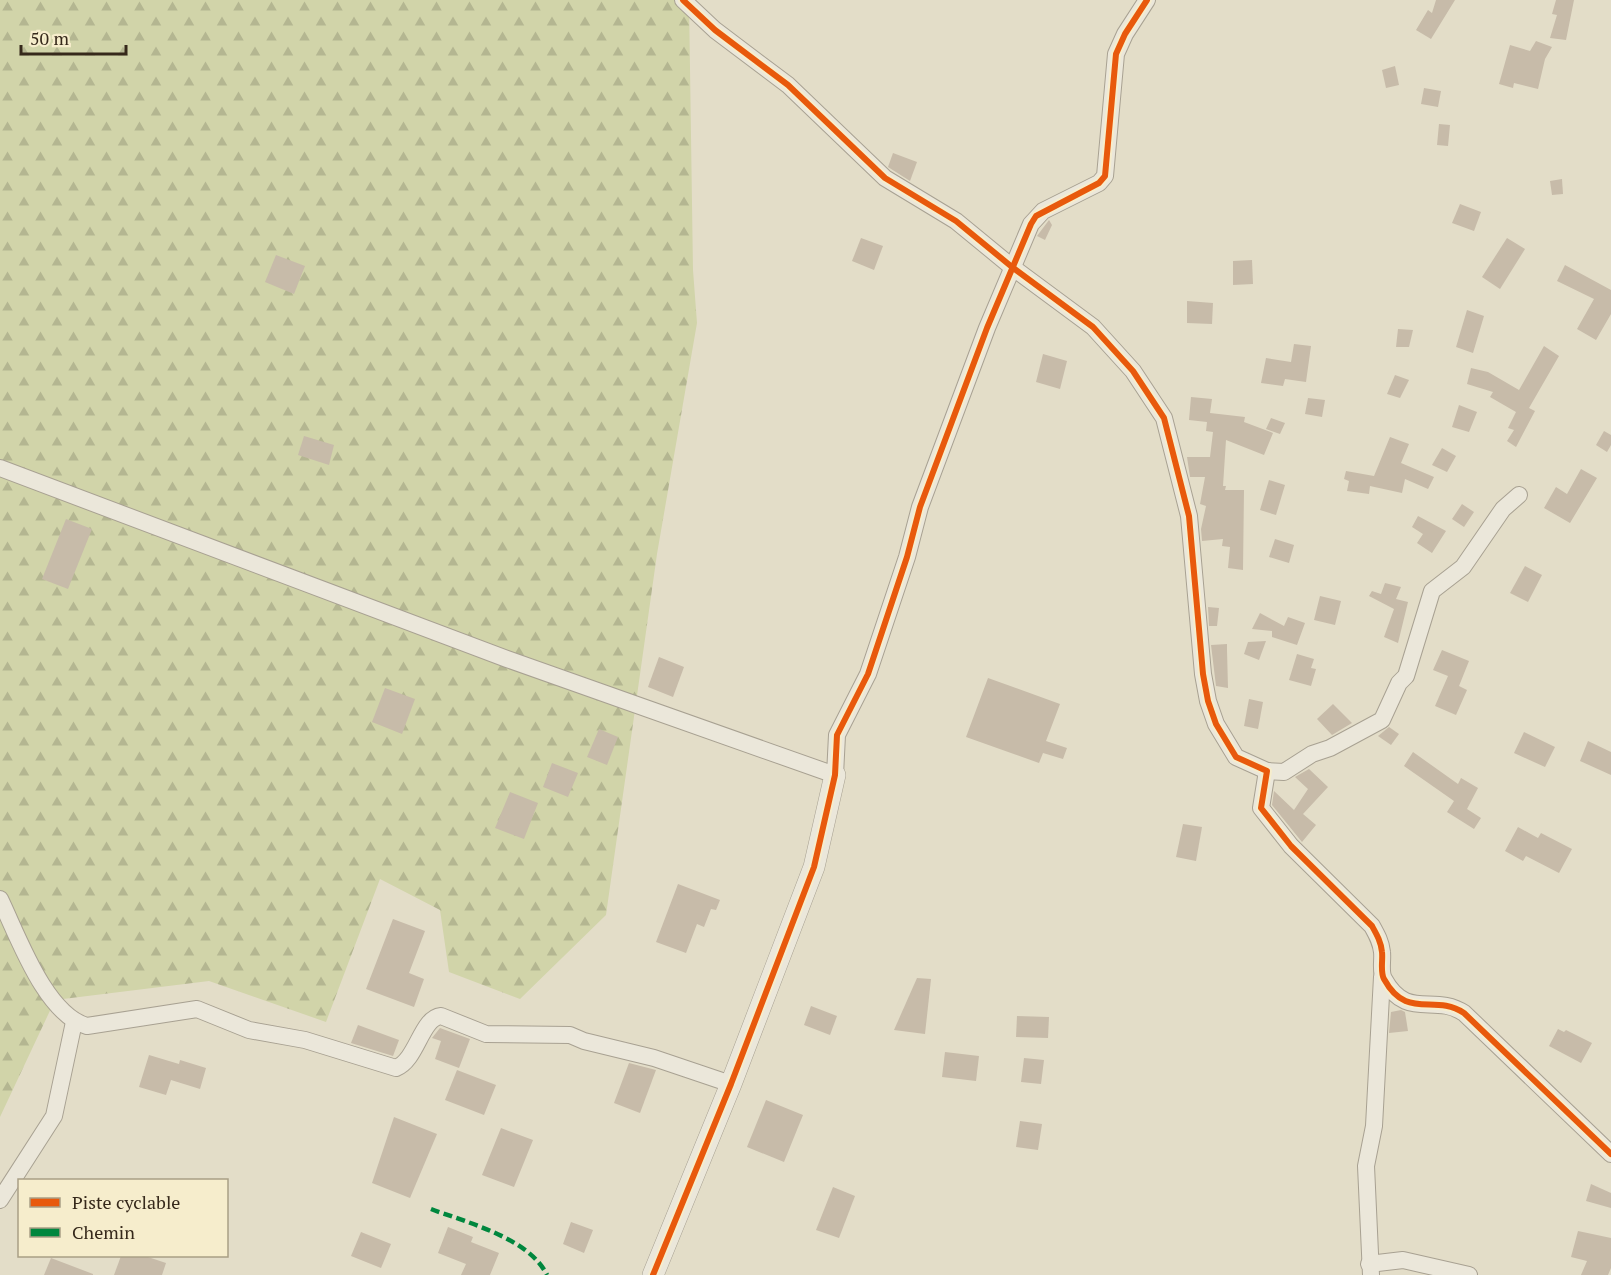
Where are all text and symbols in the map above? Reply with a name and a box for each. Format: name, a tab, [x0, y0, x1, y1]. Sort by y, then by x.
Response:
scale bar	[21, 18, 126, 56]
text: 50 m	[30, 26, 70, 50]
legend	[18, 1179, 228, 1257]
text: Piste cyclable	[72, 1190, 180, 1214]
text: Chemin	[72, 1220, 135, 1244]

